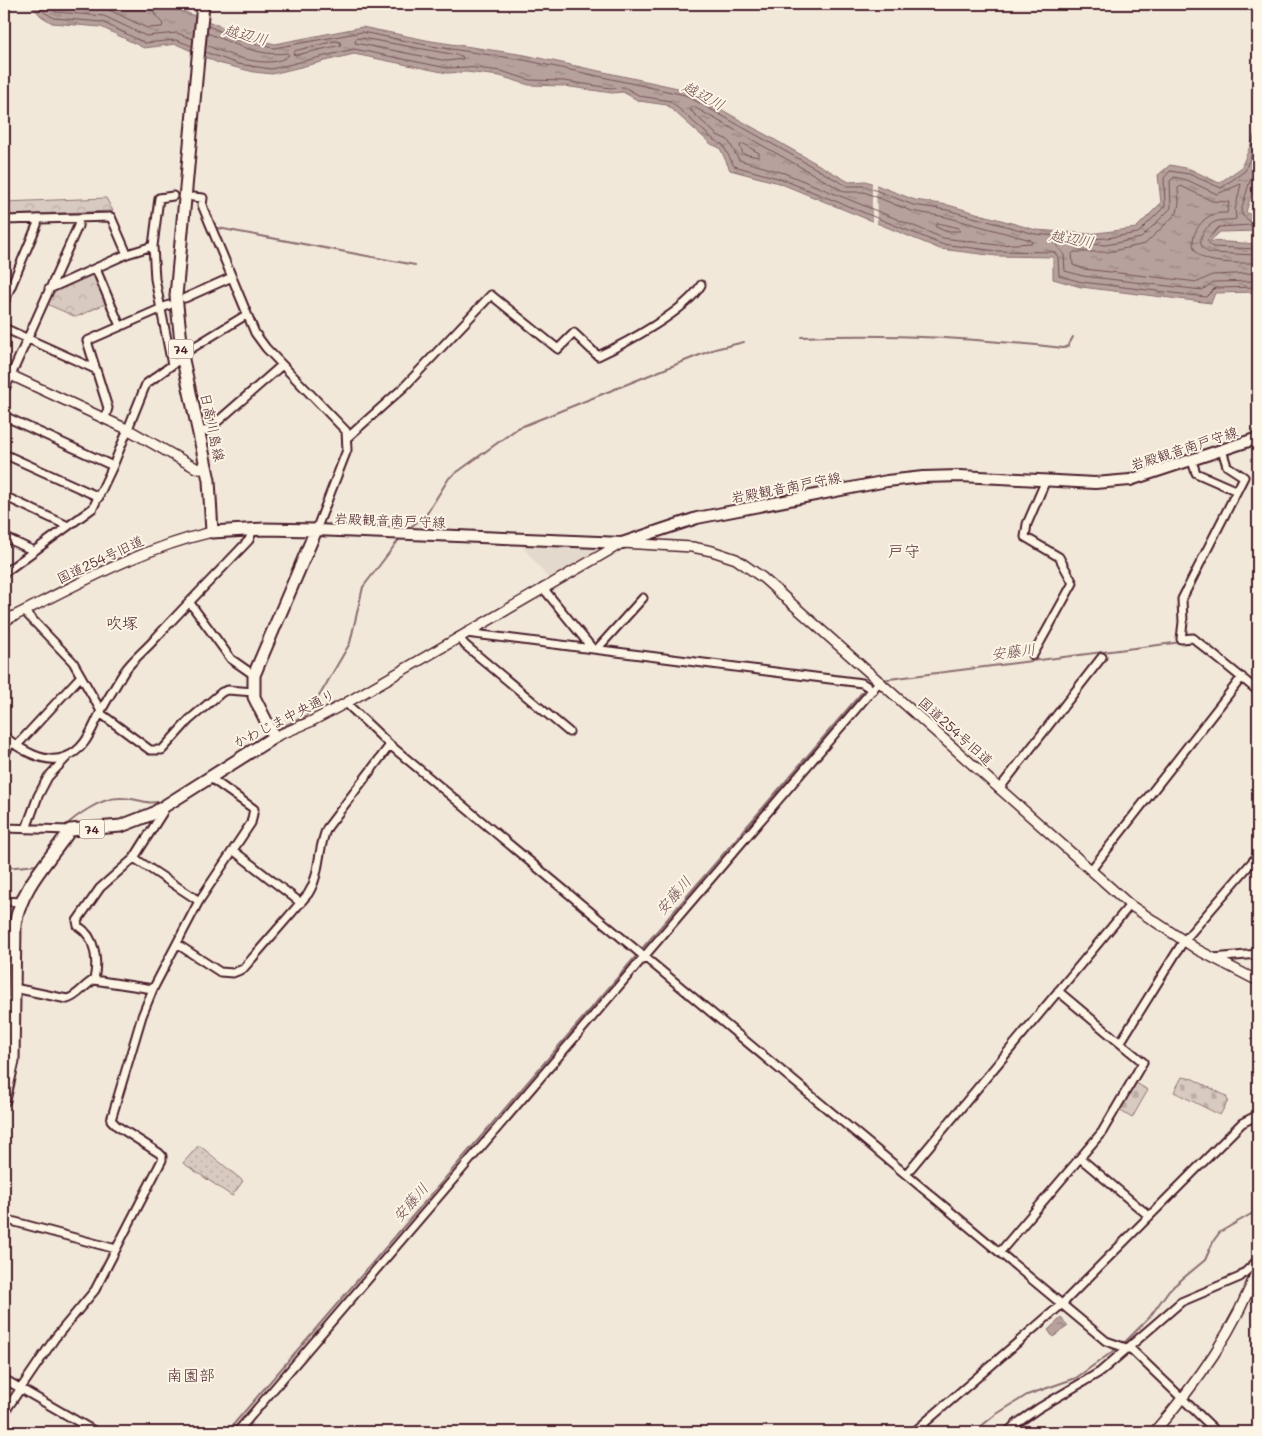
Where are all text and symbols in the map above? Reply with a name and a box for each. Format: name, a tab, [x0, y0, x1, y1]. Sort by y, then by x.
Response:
water label: 越辺川	[221, 19, 270, 49]
water label: 越辺川	[679, 75, 729, 114]
water label: 越辺川	[1047, 224, 1096, 252]
road number: 74	[168, 339, 194, 358]
street label: 日高川島線	[196, 391, 230, 463]
street label: 岩殿観音南戸守線	[1128, 422, 1240, 474]
street label: 岩殿観音南戸守線	[729, 467, 843, 507]
street label: 岩殿観音南戸守線	[334, 509, 446, 531]
street label: 国道254号旧道	[53, 530, 147, 588]
district label: 戸守	[888, 540, 920, 561]
district label: 吹塚	[106, 612, 138, 633]
water label: 安藤川	[989, 638, 1037, 664]
street label: かわじま中央通り	[230, 684, 338, 752]
street label: 国道254号旧道	[915, 692, 997, 770]
road number: 74	[80, 820, 104, 839]
water label: 安藤川	[651, 871, 695, 919]
water label: 安藤川	[388, 1178, 432, 1226]
district label: 南園部	[167, 1364, 215, 1385]

